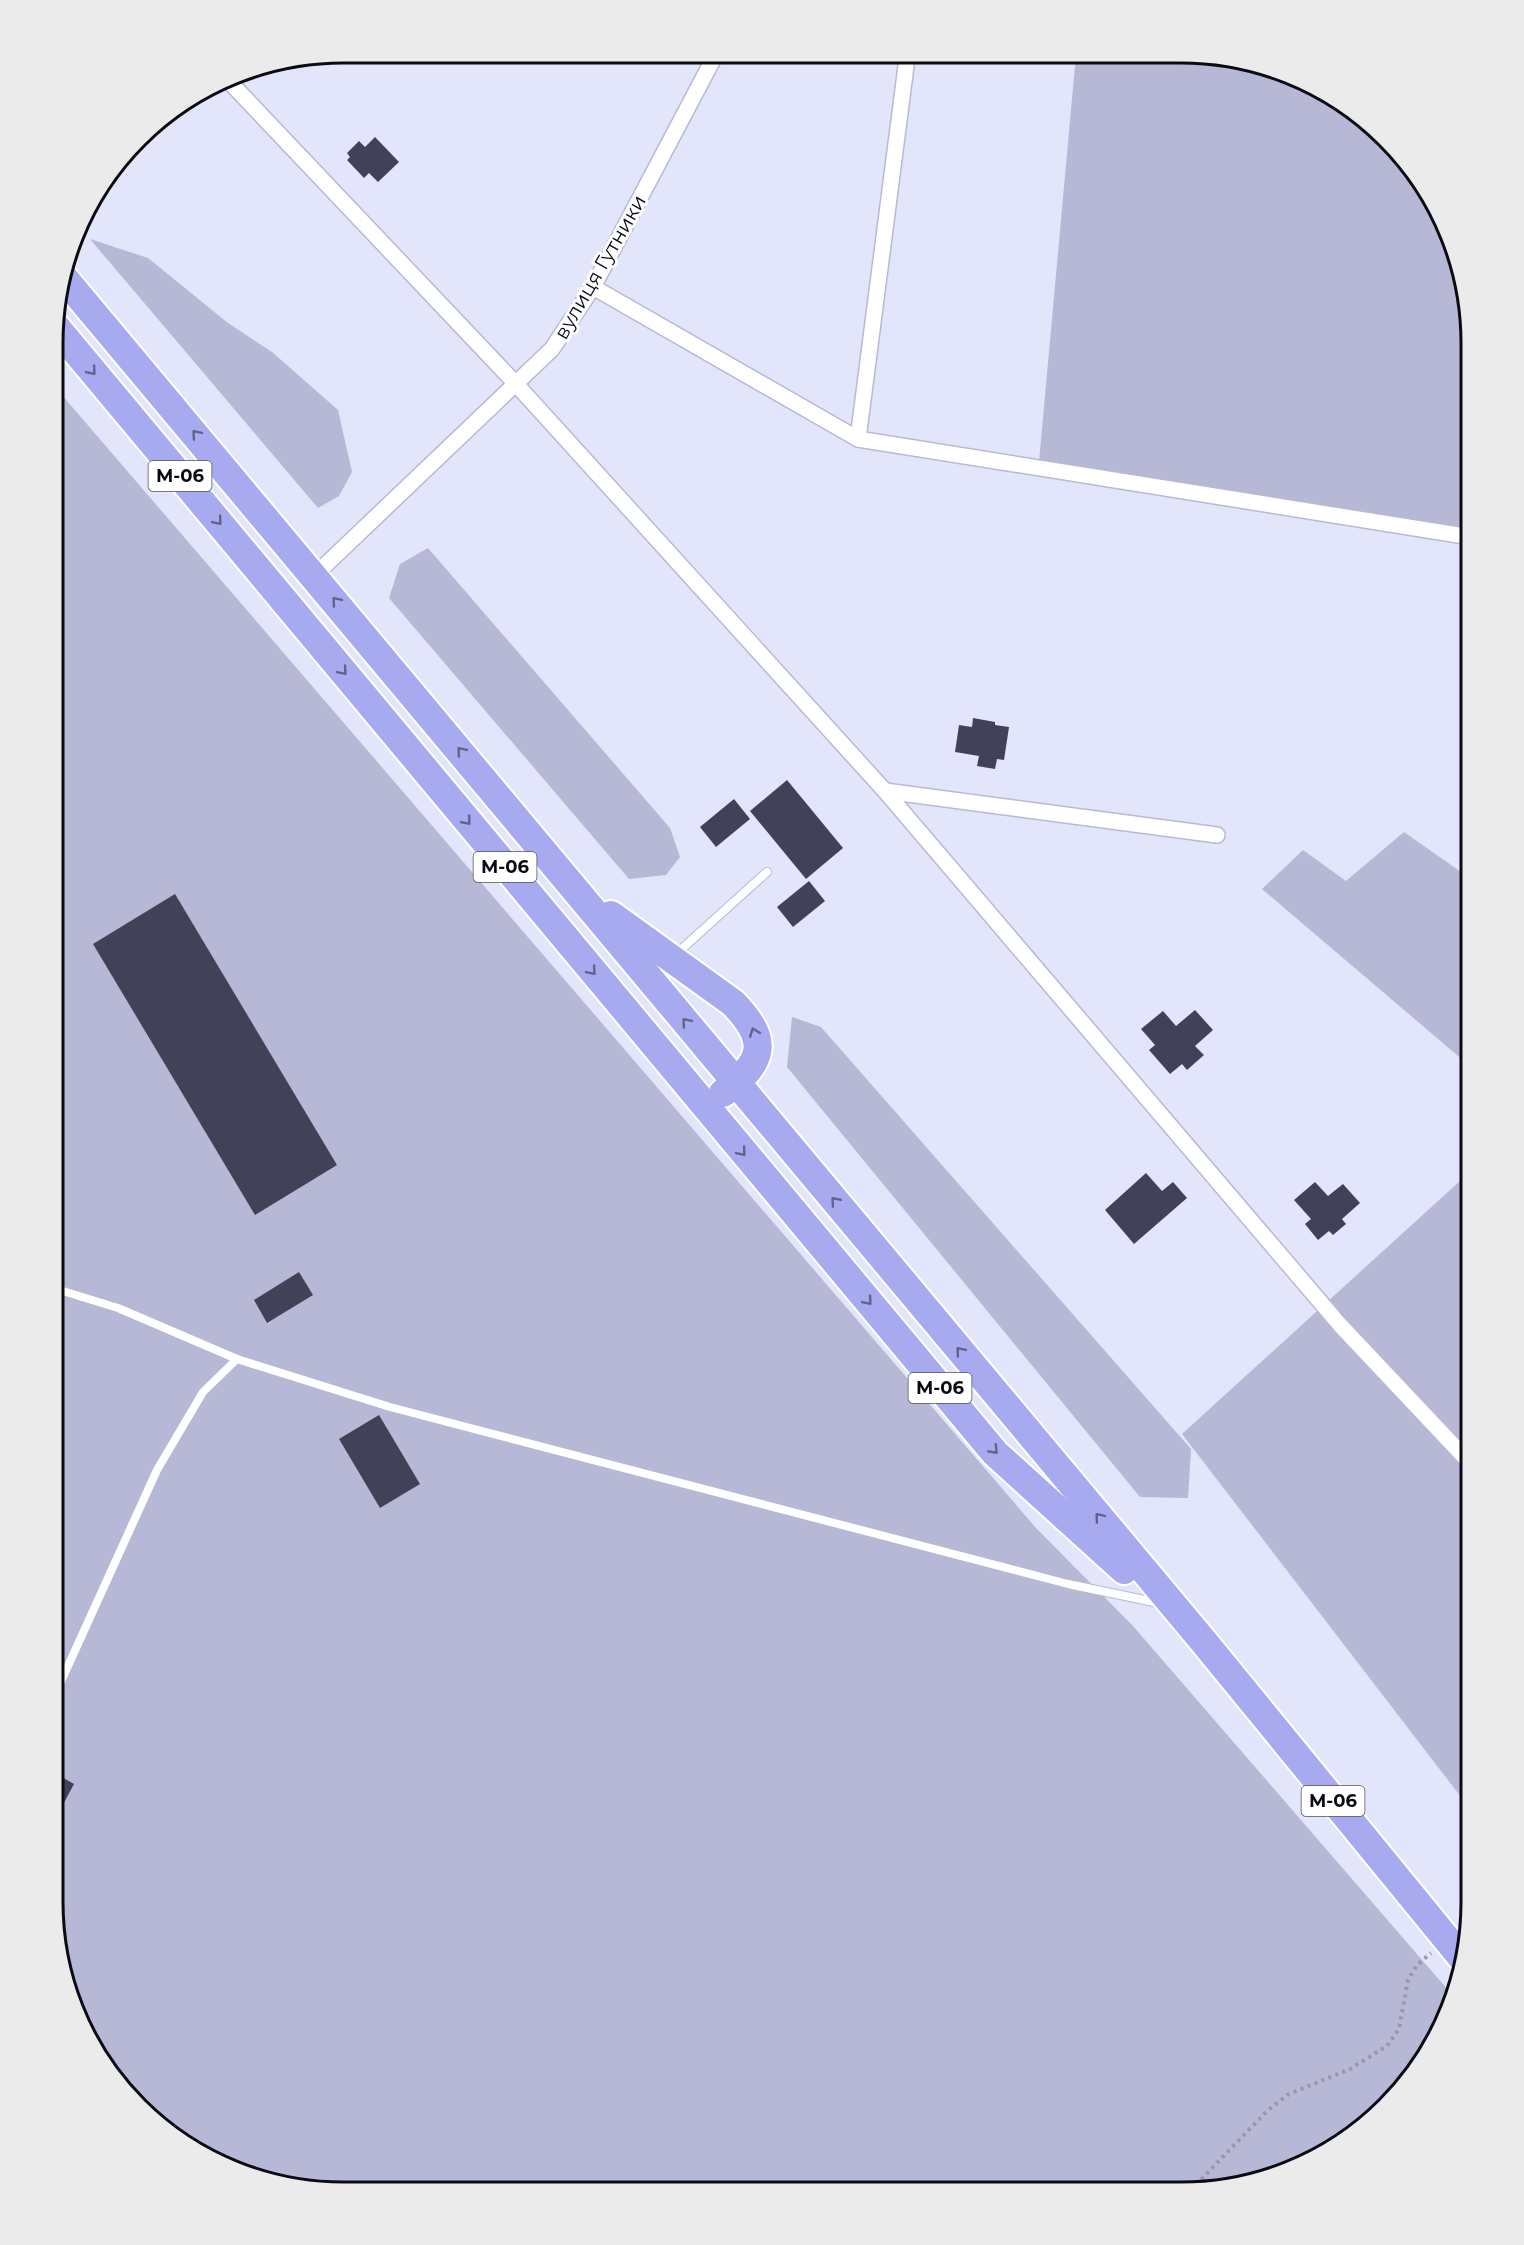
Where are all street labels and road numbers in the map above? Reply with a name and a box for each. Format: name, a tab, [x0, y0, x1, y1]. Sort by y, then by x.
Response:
street label: вулиця Гутники	[549, 191, 651, 343]
road number: М-06	[148, 461, 212, 491]
road number: М-06	[474, 852, 536, 882]
road number: М-06	[908, 1373, 972, 1403]
road number: М-06	[1302, 1786, 1364, 1816]

